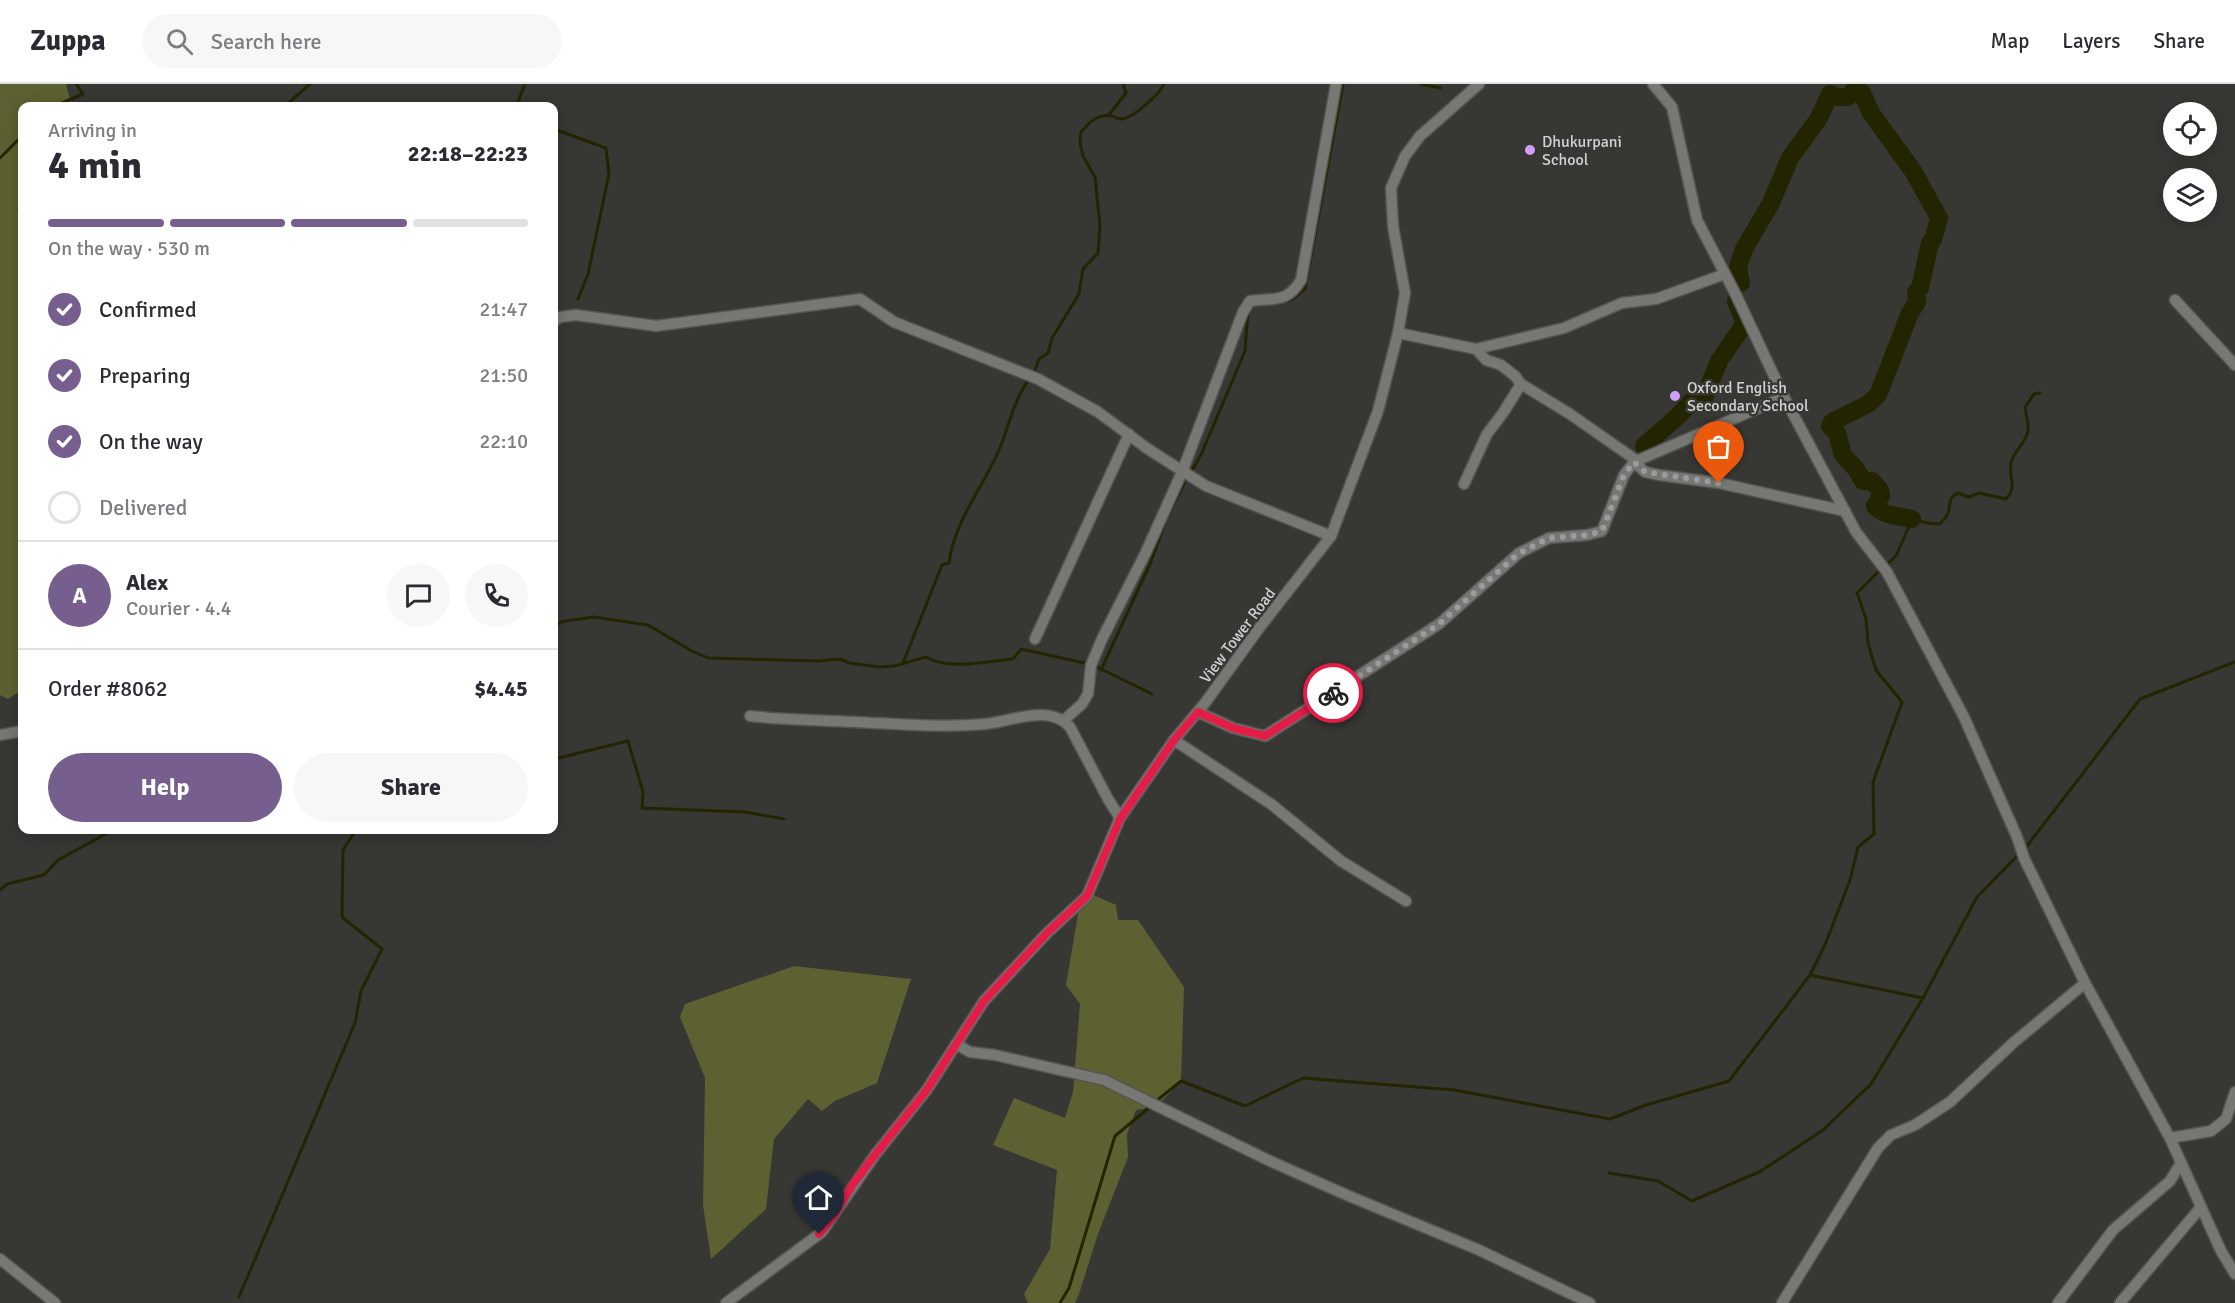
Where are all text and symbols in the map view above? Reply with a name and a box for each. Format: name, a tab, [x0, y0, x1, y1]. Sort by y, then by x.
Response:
search box	[142, 14, 562, 68]
text: Zuppa	[30, 24, 106, 58]
icon: search	[163, 25, 196, 58]
text: Search here	[211, 28, 322, 55]
text: Map	[1991, 28, 2029, 54]
text: Layers	[2062, 28, 2120, 54]
text: Share	[2153, 28, 2205, 54]
map controls	[2163, 102, 2217, 222]
button: locate	[2163, 102, 2217, 156]
text: Arriving in	[48, 118, 137, 143]
place label: Dhukurpani School	[1542, 132, 1622, 170]
text: 22:18–22:23	[408, 140, 528, 167]
text: 4 min	[48, 141, 142, 189]
marker: Dhukurpani School	[1523, 143, 1537, 157]
button: layers	[2163, 168, 2217, 222]
text: On the way · 530 m	[48, 236, 210, 261]
icon: check	[48, 293, 81, 326]
text: Confirmed	[99, 296, 197, 323]
text: 21:47	[479, 297, 528, 322]
icon: check	[48, 359, 81, 392]
text: Preparing	[99, 362, 191, 389]
text: 21:50	[479, 363, 528, 388]
place label: Oxford English Secondary School	[1687, 378, 1809, 416]
marker: Oxford English Secondary School	[1668, 389, 1682, 403]
pin	[1693, 421, 1744, 483]
icon: check	[48, 425, 81, 458]
text: On the way	[99, 428, 203, 455]
text: 22:10	[479, 429, 528, 454]
icon: bag	[1702, 430, 1735, 463]
text: Delivered	[99, 494, 187, 521]
button: chat	[387, 564, 450, 627]
button: phone	[465, 564, 528, 627]
text: Alex	[126, 569, 168, 596]
text: A	[72, 582, 87, 609]
street label: View Tower Road	[1195, 584, 1280, 687]
text: Courier · 4.4	[126, 596, 232, 621]
courier	[1303, 663, 1363, 723]
text: Order #8062	[48, 675, 168, 702]
text: $4.45	[474, 675, 528, 702]
icon: bike	[1317, 677, 1350, 710]
button: Help	[48, 753, 282, 822]
button: Share	[294, 753, 528, 822]
pin	[793, 1172, 844, 1234]
icon: home	[802, 1181, 835, 1214]

